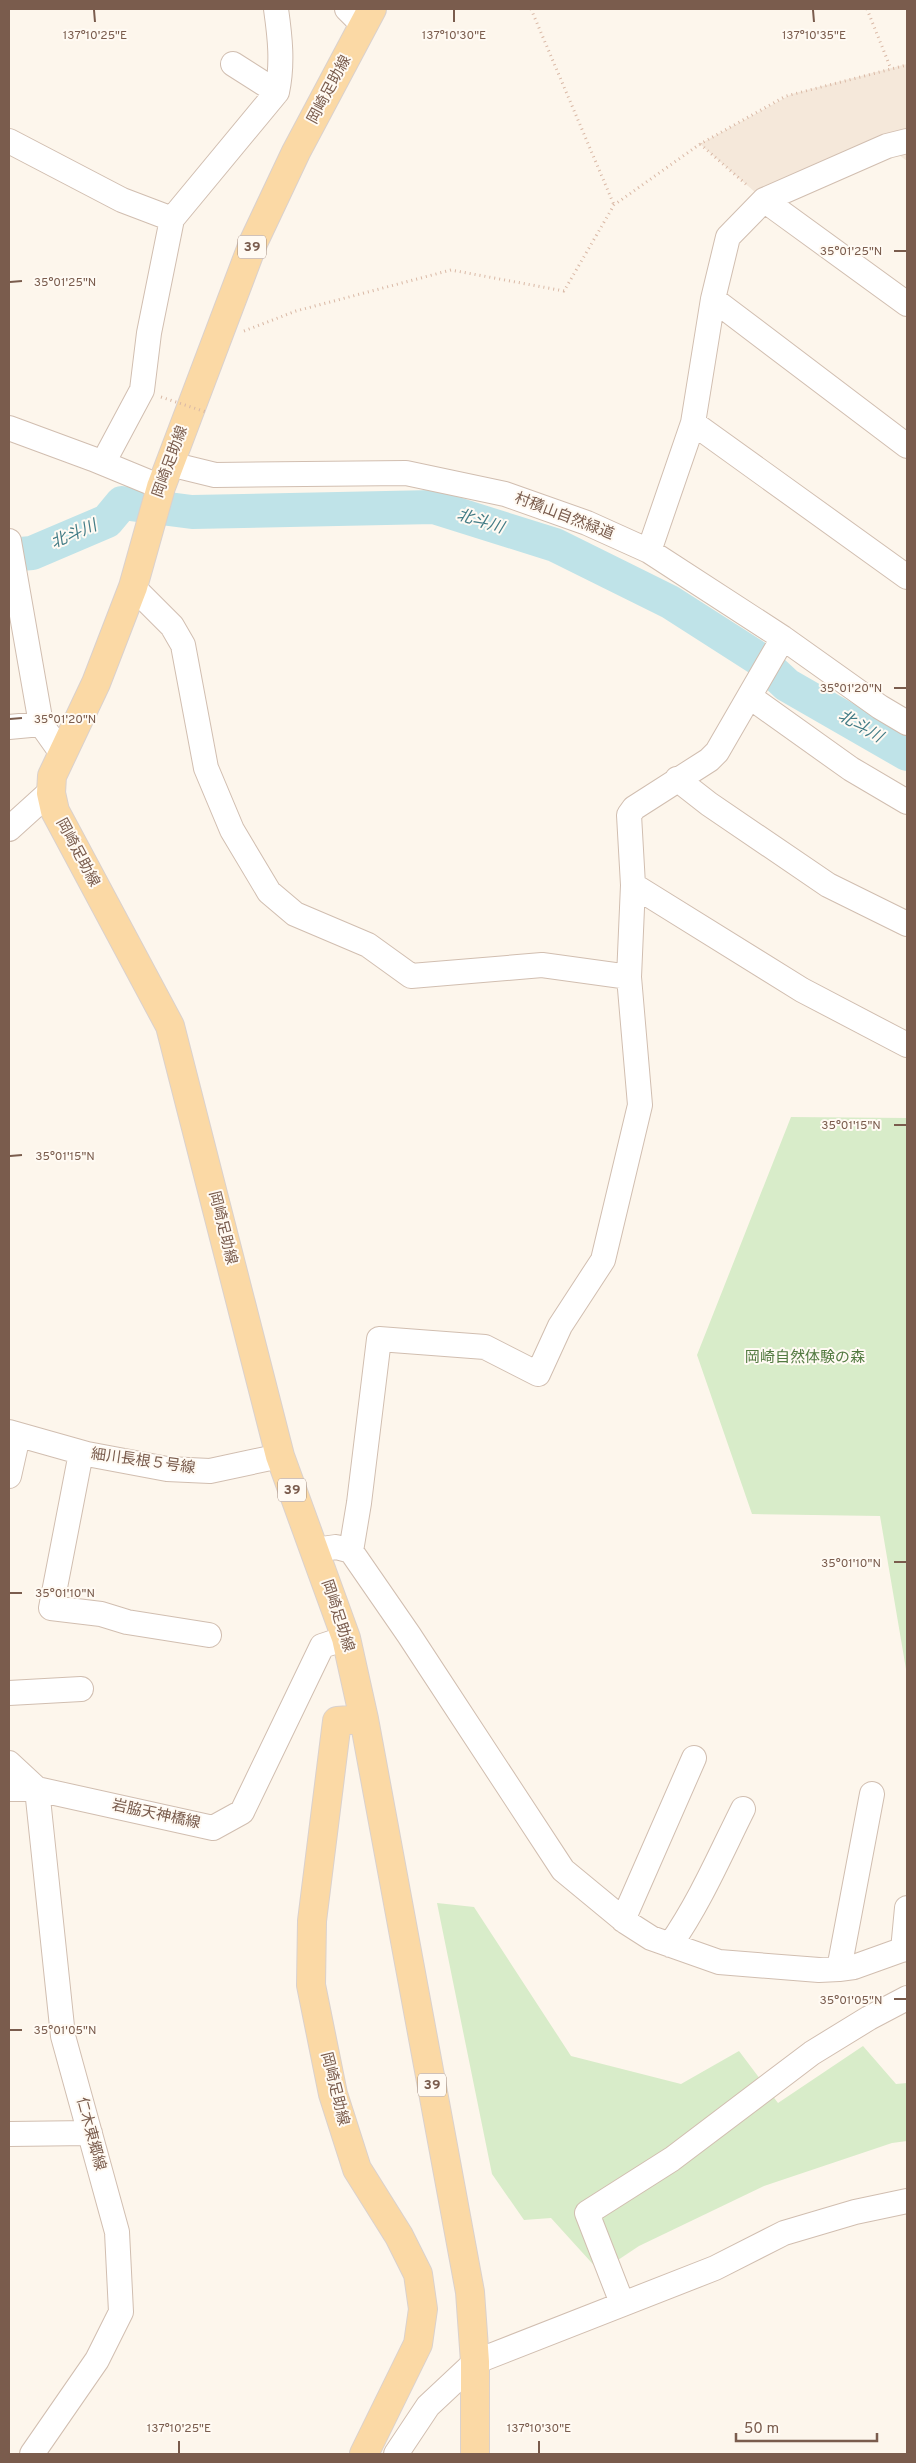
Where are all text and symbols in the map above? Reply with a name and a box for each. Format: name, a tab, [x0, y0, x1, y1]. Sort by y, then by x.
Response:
text: 137°10'25"E	[63, 28, 127, 44]
text: 137°10'30"E	[422, 28, 486, 44]
text: 137°10'35"E	[782, 28, 846, 44]
street label: 岡崎足助線	[304, 52, 356, 128]
road number: 39	[238, 236, 266, 258]
text: 35°01'25"N	[820, 244, 882, 260]
text: 35°01'25"N	[34, 275, 96, 291]
street label: 岡崎足助線	[149, 424, 193, 500]
street label: 村積山自然緑道	[512, 488, 617, 545]
water label: 北斗川	[454, 505, 508, 539]
water label: 北斗川	[48, 516, 102, 554]
text: 35°01'20"N	[820, 681, 882, 697]
water label: 北斗川	[834, 706, 888, 749]
text: 35°01'20"N	[34, 712, 96, 728]
street label: 岡崎足助線	[51, 815, 103, 891]
text: 35°01'15"N	[821, 1118, 881, 1134]
text: 35°01'15"N	[35, 1149, 95, 1165]
street label: 岡崎足助線	[204, 1189, 240, 1267]
park label: 岡崎自然体験の森	[745, 1348, 865, 1368]
street label: 細川長根５号線	[90, 1445, 196, 1479]
road number: 39	[278, 1478, 306, 1502]
text: 35°01'10"N	[821, 1556, 881, 1572]
street label: 岡崎足助線	[316, 1577, 358, 1655]
text: 35°01'10"N	[35, 1586, 95, 1602]
street label: 岩脇天神橋線	[110, 1796, 202, 1834]
text: 35°01'05"N	[820, 1993, 882, 2009]
text: 35°01'05"N	[34, 2023, 96, 2039]
street label: 岡崎足助線	[316, 2050, 352, 2128]
road number: 39	[418, 2074, 446, 2096]
street label: 仁木東郷線	[71, 2095, 109, 2173]
scale bar	[736, 2410, 877, 2442]
text: 50 m	[744, 2420, 779, 2439]
text: 137°10'25"E	[147, 2421, 211, 2437]
text: 137°10'30"E	[507, 2421, 571, 2437]

